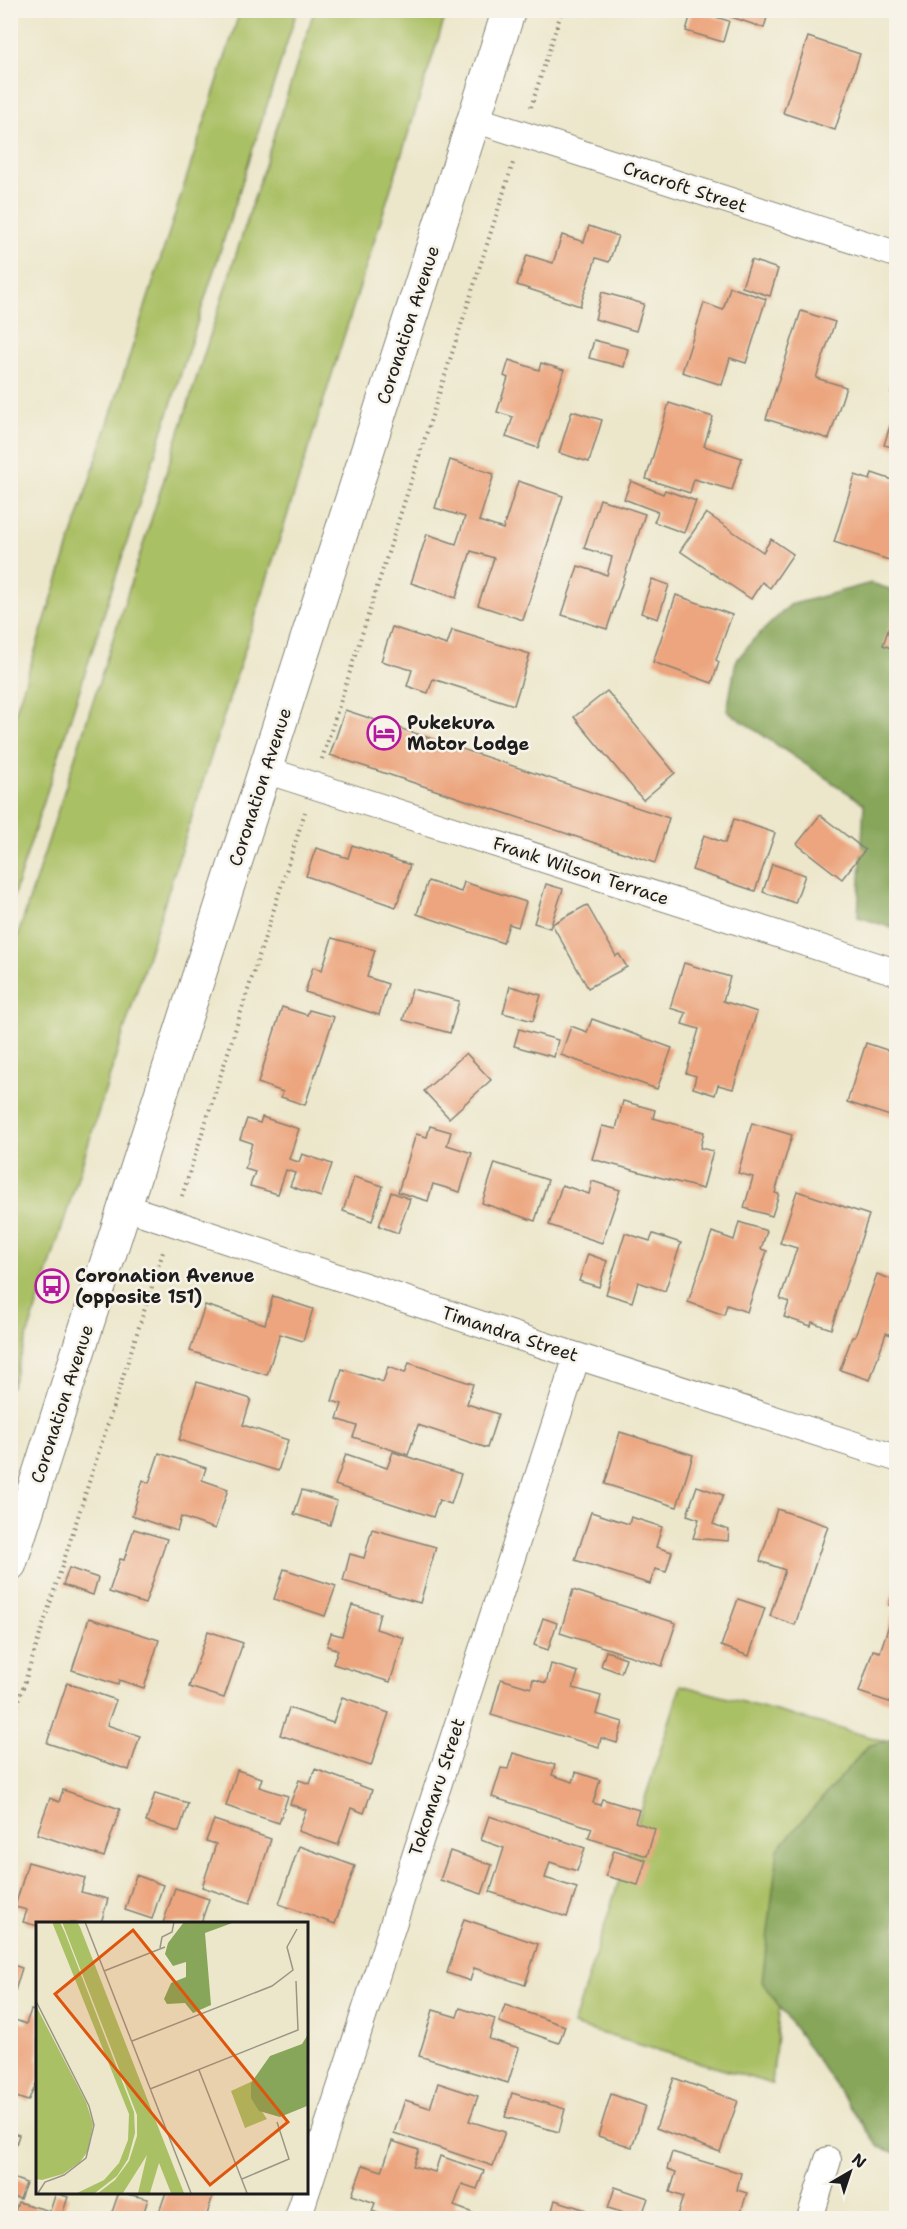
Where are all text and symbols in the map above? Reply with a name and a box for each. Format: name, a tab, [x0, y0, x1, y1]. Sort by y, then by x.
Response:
street label: Cracroft Street	[620, 156, 750, 218]
street label: Coronation Avenue	[371, 243, 445, 407]
street label: Coronation Avenue	[223, 705, 297, 869]
place label: Pukekura Motor Lodge	[407, 711, 529, 756]
hotel icon: Pukekura Motor Lodge	[366, 715, 402, 751]
street label: Frank Wilson Terrace	[490, 831, 672, 911]
place label: Coronation Avenue (opposite 151)	[75, 1264, 255, 1309]
bus stop icon: Coronation Avenue (opposite 151)	[34, 1268, 70, 1304]
street label: Timandra Street	[439, 1301, 581, 1367]
street label: Coronation Avenue	[25, 1322, 99, 1486]
street label: Tokomaru Street	[403, 1715, 471, 1859]
inset map	[36, 1922, 308, 2193]
north arrow	[820, 2142, 880, 2202]
text: N	[848, 2149, 871, 2173]

